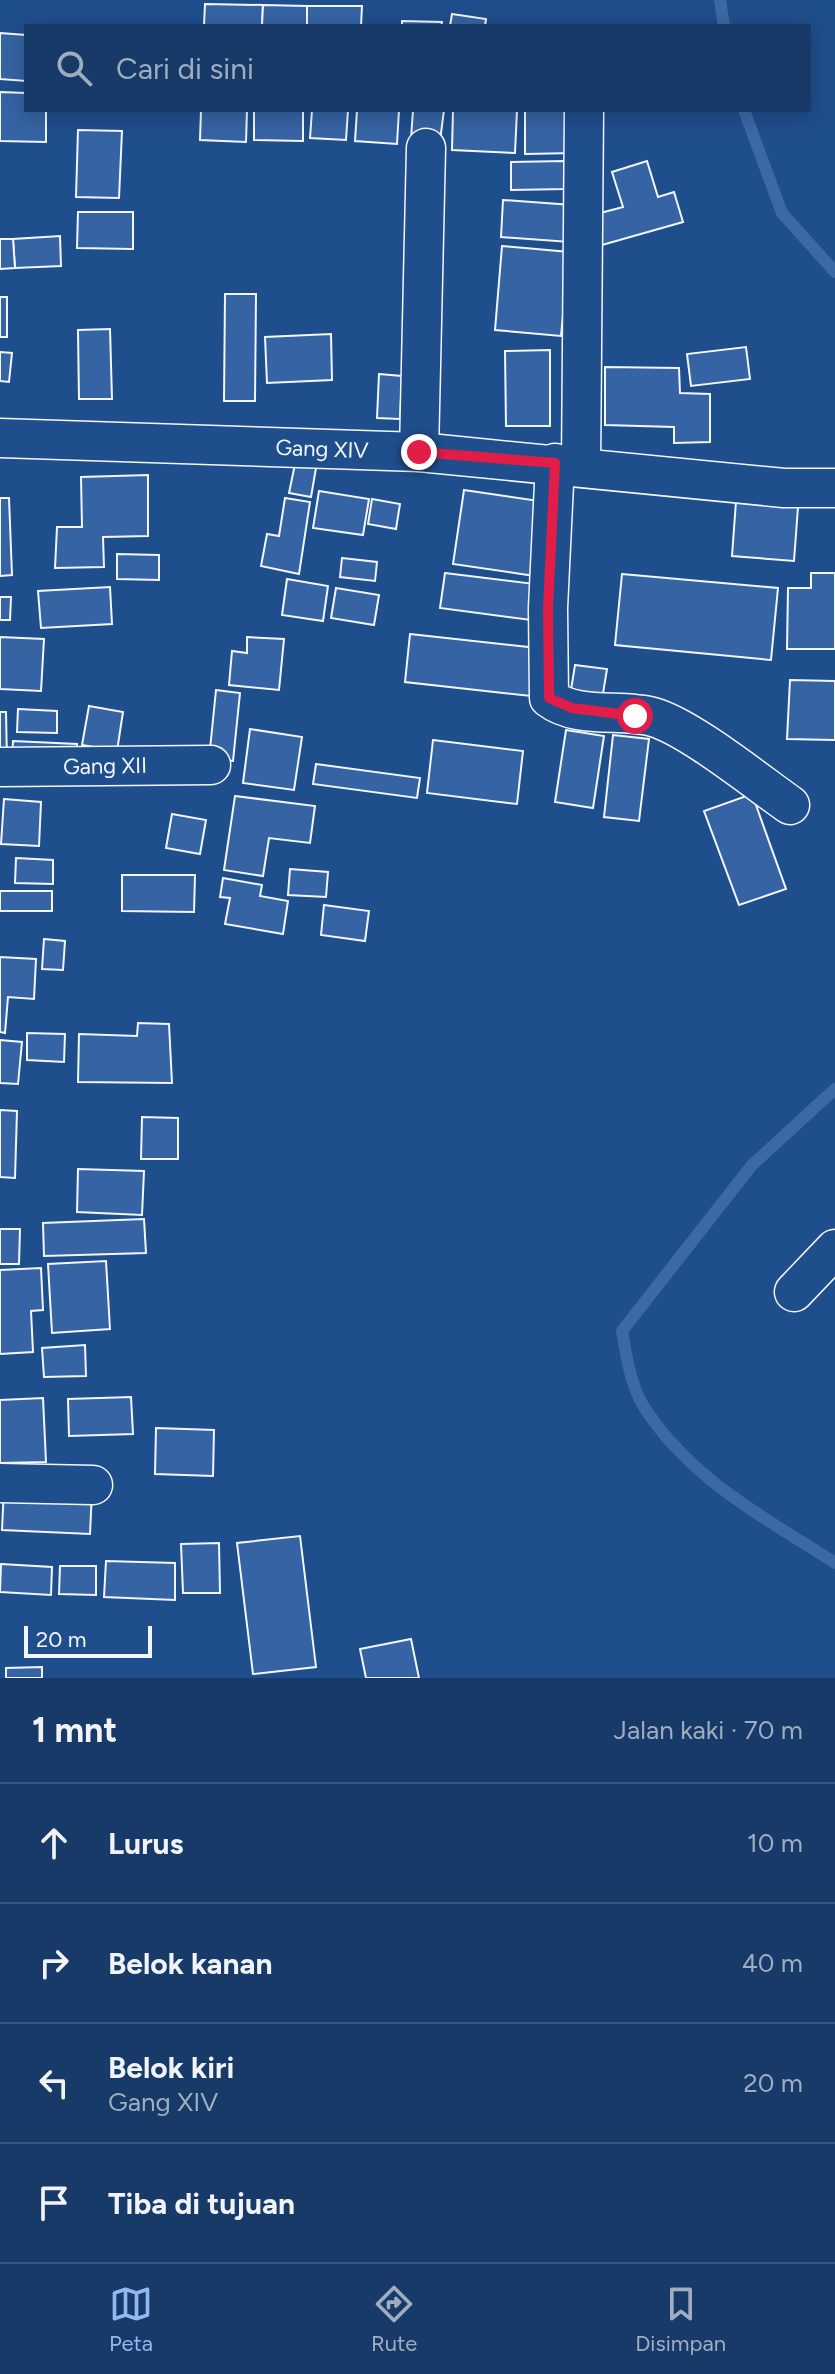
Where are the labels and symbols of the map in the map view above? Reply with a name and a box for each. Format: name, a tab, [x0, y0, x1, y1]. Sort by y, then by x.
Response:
street label: Gang XIV	[275, 434, 370, 464]
route end	[401, 434, 437, 470]
route start	[617, 698, 653, 734]
street label: Gang XII	[63, 752, 147, 780]
scale bar	[24, 1622, 152, 1658]

